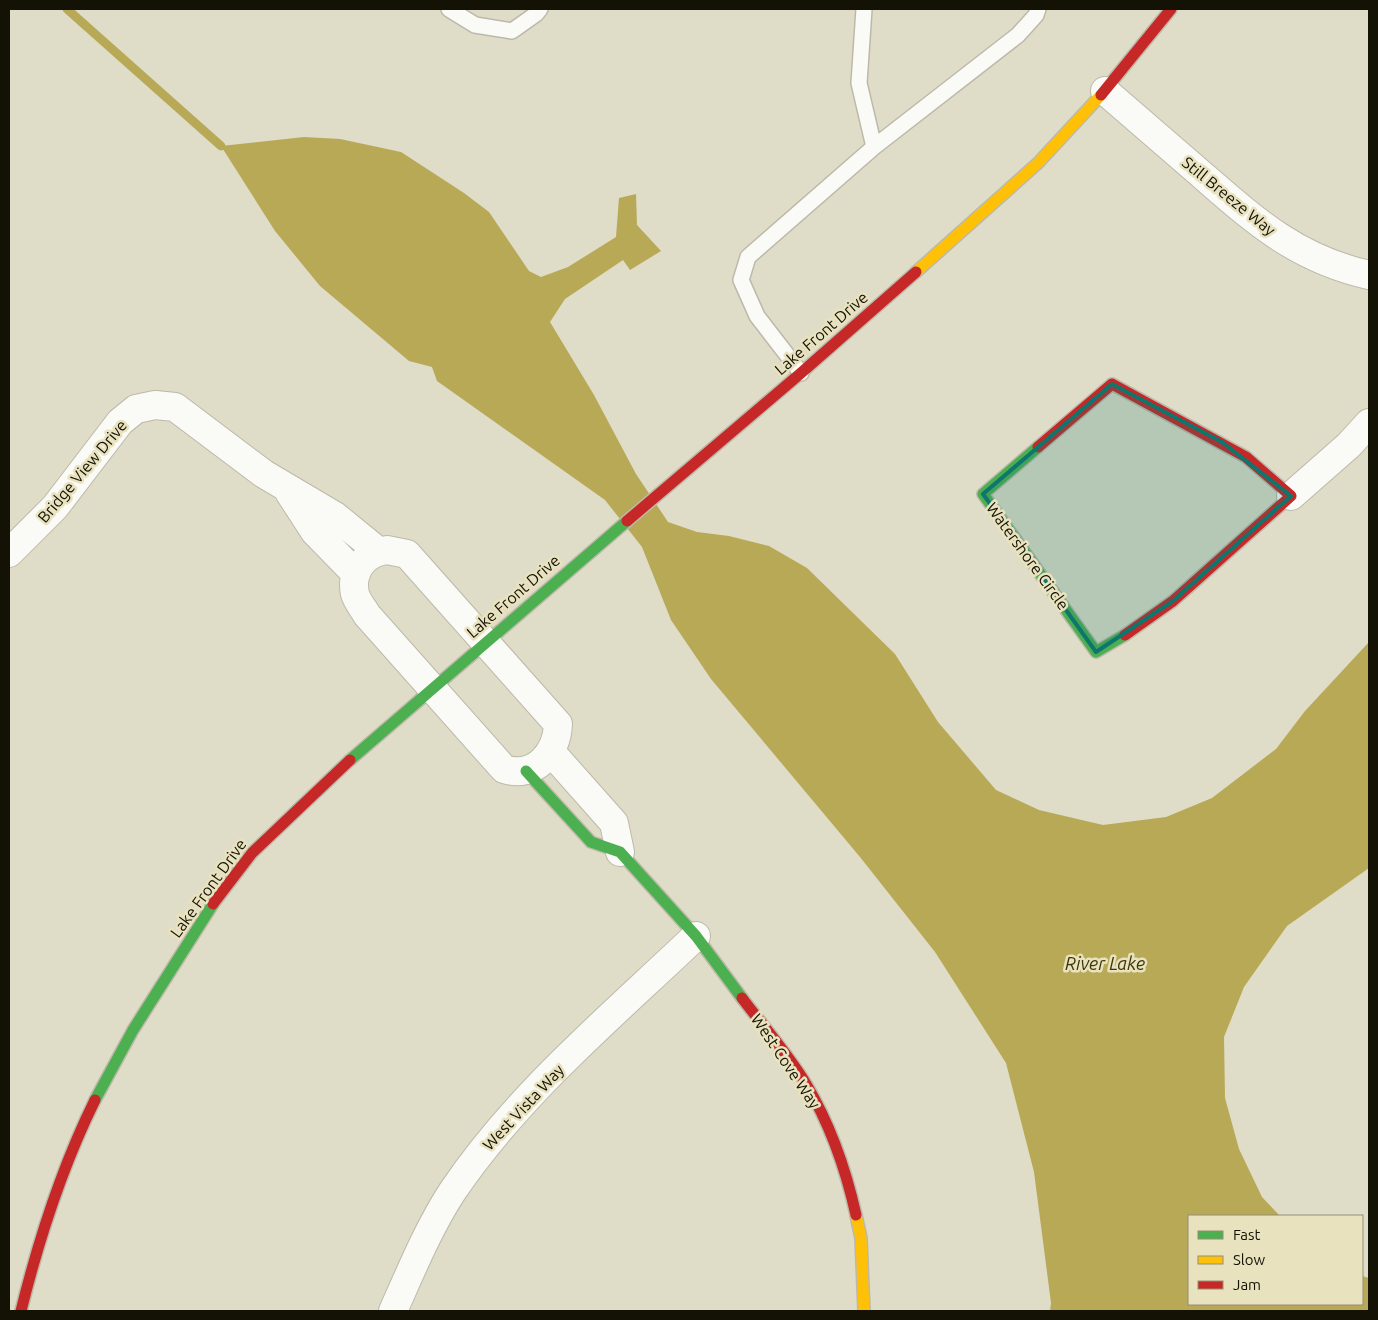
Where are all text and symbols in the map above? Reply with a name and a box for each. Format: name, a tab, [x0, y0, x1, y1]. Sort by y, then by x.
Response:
street label: Still Breeze Way	[1179, 153, 1279, 239]
street label: Lake Front Drive	[771, 288, 871, 378]
street label: Bridge View Drive	[34, 416, 130, 526]
street label: Watershore Circle	[983, 499, 1073, 613]
street label: Lake Front Drive	[463, 551, 563, 641]
street label: Lake Front Drive	[166, 835, 250, 941]
water label: River Lake	[1065, 953, 1145, 973]
street label: West Cove Way	[748, 1010, 824, 1112]
street label: West Vista Way	[479, 1060, 567, 1153]
legend	[1188, 1215, 1363, 1305]
text: Fast	[1233, 1226, 1261, 1243]
text: Slow	[1233, 1251, 1266, 1268]
text: Jam	[1233, 1276, 1261, 1293]

